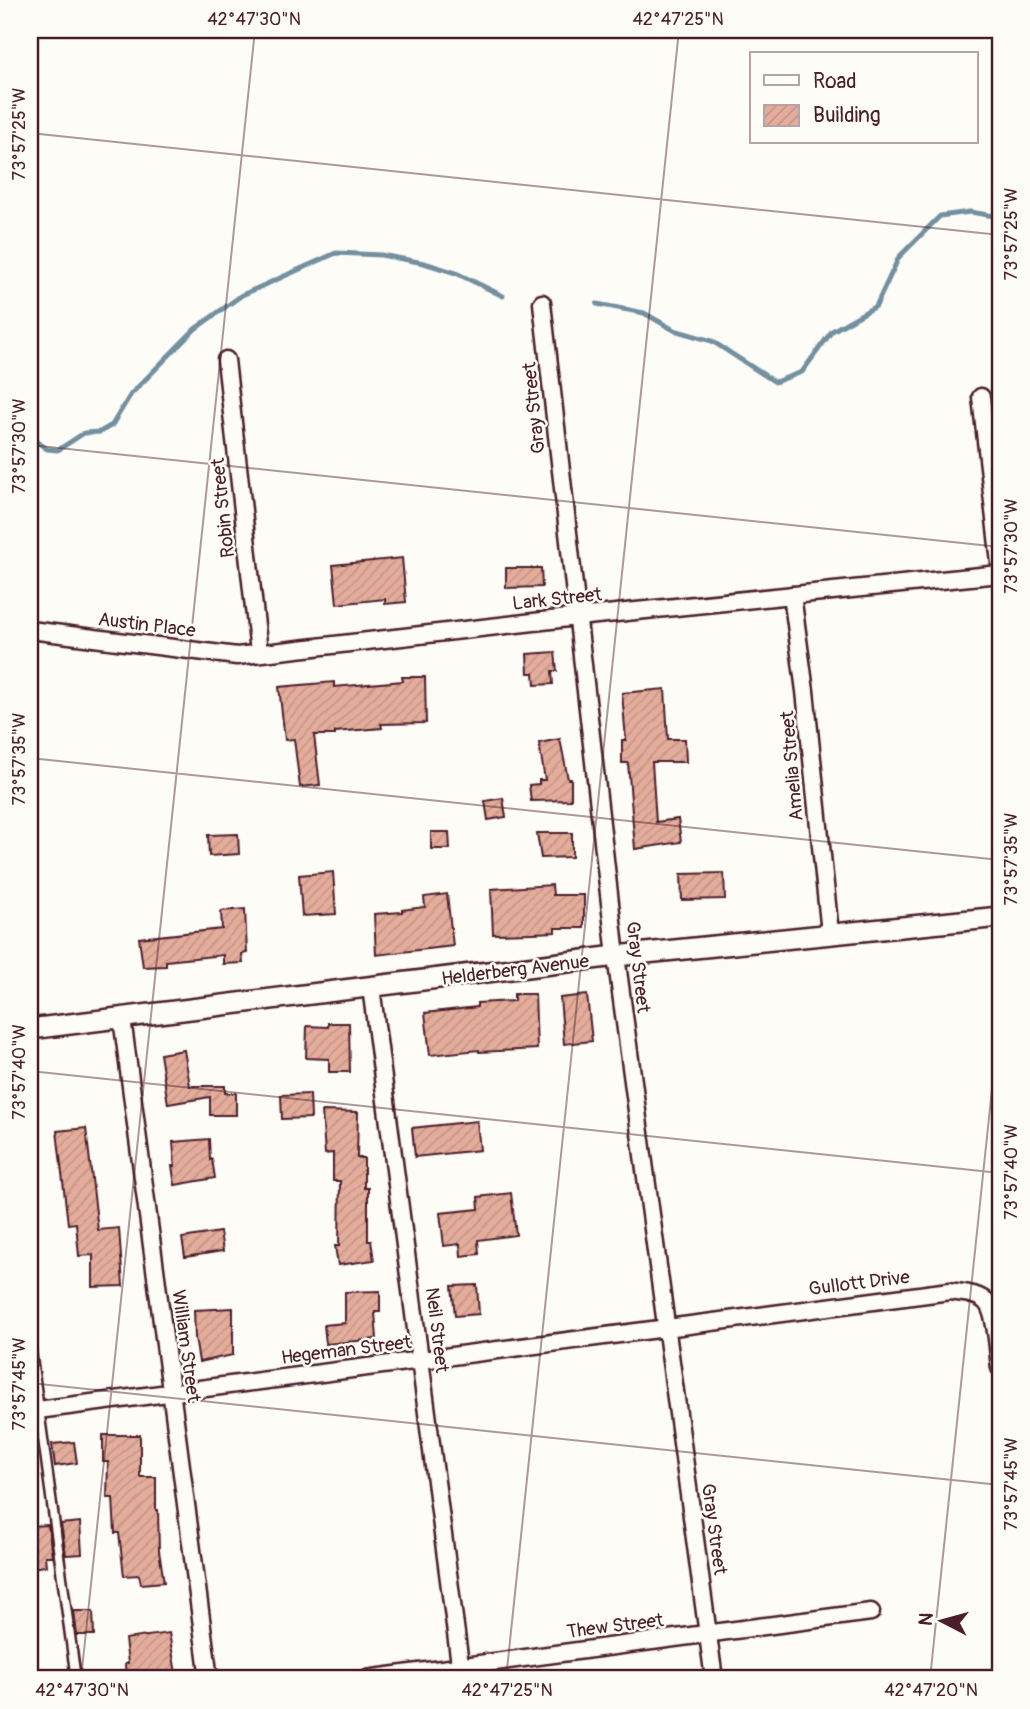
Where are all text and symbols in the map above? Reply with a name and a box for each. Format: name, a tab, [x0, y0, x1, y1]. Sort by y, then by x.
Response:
text: 42°47'30"N	[207, 8, 301, 31]
text: 42°47'25"N	[632, 8, 724, 31]
legend	[750, 52, 978, 144]
text: Road	[813, 68, 857, 95]
text: 73°57'25"W	[8, 88, 31, 180]
text: Building	[813, 102, 880, 129]
text: 73°57'25"W	[1000, 188, 1023, 280]
street label: Gray Street	[517, 361, 551, 455]
text: 73°57'30"W	[8, 398, 31, 494]
street label: Robin Street	[206, 457, 240, 559]
text: 73°57'30"W	[1000, 498, 1023, 594]
street label: Lark Street	[511, 582, 603, 616]
street label: Austin Place	[97, 607, 198, 643]
street label: Amelia Street	[775, 709, 809, 822]
text: 73°57'35"W	[8, 713, 31, 805]
text: 73°57'35"W	[1000, 813, 1023, 905]
street label: Gray Street	[620, 920, 656, 1015]
street label: Helderberg Avenue	[440, 949, 591, 991]
text: 73°57'40"W	[8, 1024, 31, 1120]
text: 73°57'40"W	[1000, 1124, 1023, 1220]
street label: Gullott Drive	[807, 1265, 912, 1301]
street label: Neil Street	[420, 1286, 454, 1374]
street label: William Street	[166, 1288, 206, 1404]
street label: Hegeman Street	[280, 1330, 413, 1370]
text: 73°57'45"W	[8, 1337, 31, 1431]
text: 73°57'45"W	[1000, 1437, 1023, 1531]
street label: Gray Street	[696, 1482, 732, 1577]
north arrow	[908, 1586, 978, 1656]
street label: Thew Street	[565, 1608, 665, 1644]
text: N	[913, 1612, 939, 1627]
text: 42°47'30"N	[35, 1679, 129, 1702]
text: 42°47'25"N	[461, 1679, 553, 1702]
text: 42°47'20"N	[884, 1679, 978, 1702]

